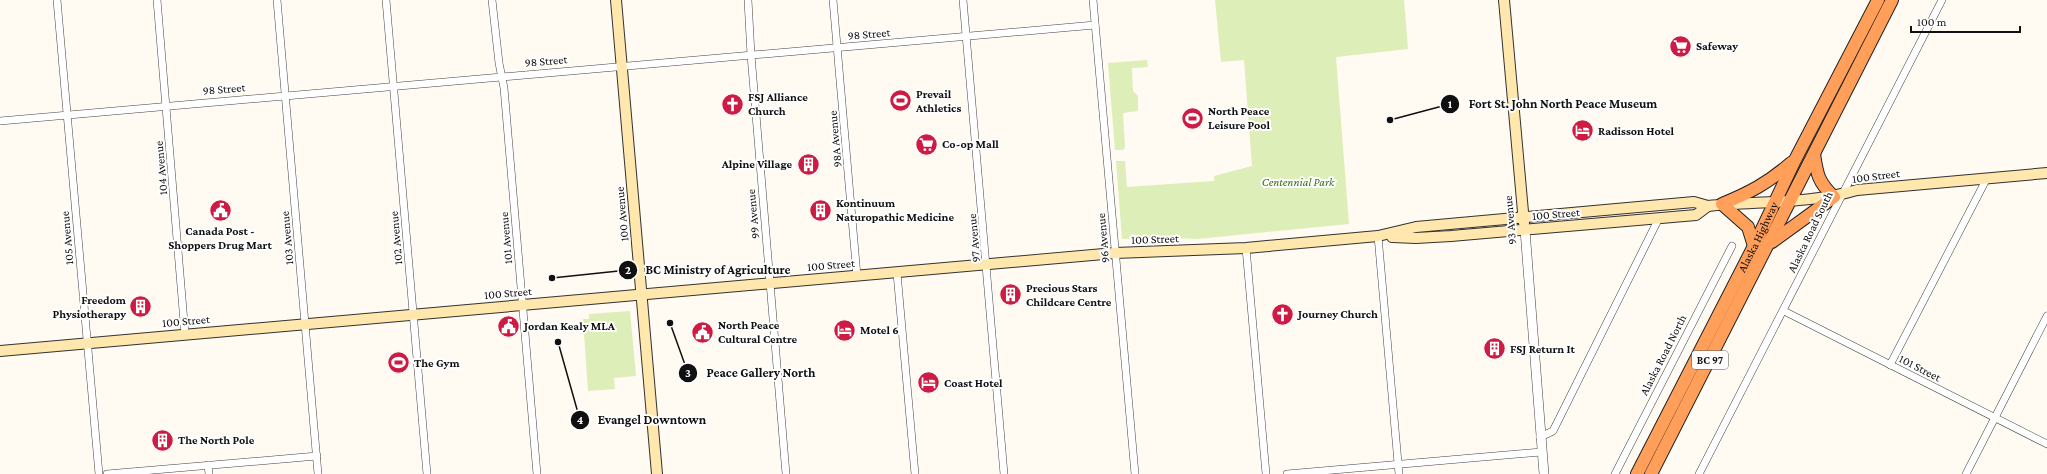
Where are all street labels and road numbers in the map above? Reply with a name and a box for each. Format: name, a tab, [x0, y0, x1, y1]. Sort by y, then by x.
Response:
street label: 98 Street	[847, 25, 892, 43]
street label: 98 Street	[524, 52, 569, 70]
street label: 98 Street	[202, 80, 247, 98]
street label: 98A Avenue	[826, 110, 844, 168]
street label: 104 Avenue	[152, 140, 170, 196]
street label: 100 Street	[1851, 166, 1902, 186]
street label: 100 Avenue	[613, 186, 631, 242]
street label: 99 Avenue	[744, 189, 762, 239]
street label: Alaska Road South	[1784, 189, 1836, 275]
street label: 93 Avenue	[1501, 195, 1519, 245]
street label: Alaska Highway	[1735, 199, 1781, 275]
street label: 100 Street	[1532, 205, 1581, 223]
street label: 105 Avenue	[58, 210, 76, 266]
street label: 103 Avenue	[278, 211, 296, 265]
street label: 102 Avenue	[387, 211, 405, 265]
street label: 101 Avenue	[497, 211, 515, 265]
street label: 97 Avenue	[965, 213, 983, 263]
street label: 96 Avenue	[1094, 213, 1112, 263]
street label: 100 Street	[1131, 231, 1180, 247]
street label: 100 Street	[807, 256, 856, 274]
street label: 100 Street	[484, 284, 533, 302]
street label: 100 Street	[162, 312, 211, 330]
street label: Alaska Road North	[1637, 312, 1690, 398]
road number: BC 97	[1692, 351, 1728, 369]
street label: 101 Street	[1897, 352, 1944, 385]

